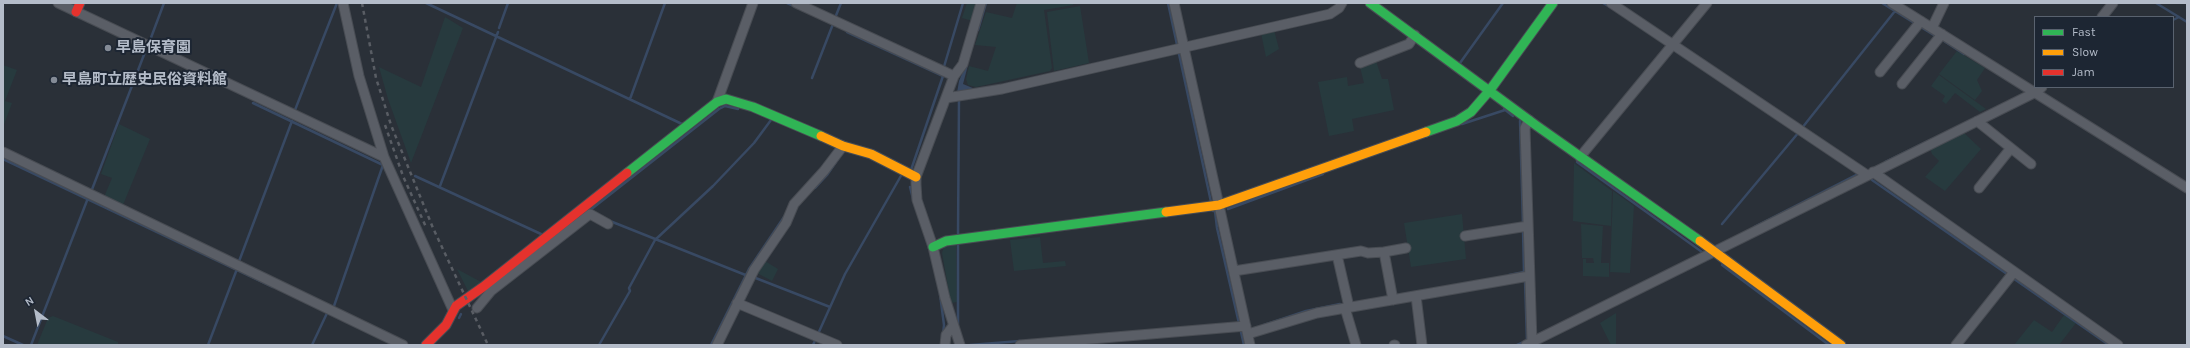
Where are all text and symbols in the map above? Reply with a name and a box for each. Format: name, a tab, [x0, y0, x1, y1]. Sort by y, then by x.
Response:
legend	[2034, 16, 2174, 88]
text: Fast	[2072, 25, 2095, 39]
place label: 早島保育園	[116, 39, 191, 57]
marker: 早島保育園	[103, 43, 113, 53]
text: Slow	[2072, 45, 2098, 59]
text: Jam	[2072, 65, 2095, 79]
place label: 早島町立歴史民俗資料館	[62, 71, 227, 89]
marker: 早島町立歴史民俗資料館	[49, 75, 59, 85]
north arrow	[16, 292, 56, 332]
text: N	[23, 294, 36, 309]

